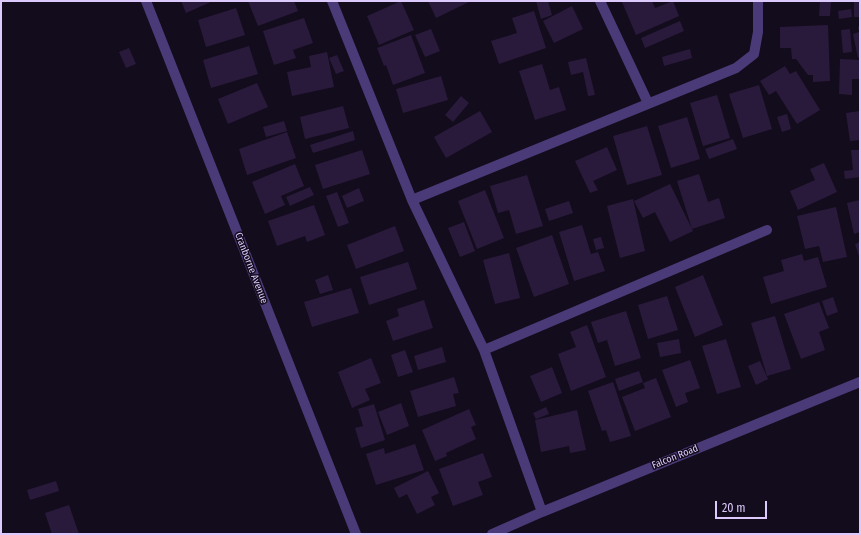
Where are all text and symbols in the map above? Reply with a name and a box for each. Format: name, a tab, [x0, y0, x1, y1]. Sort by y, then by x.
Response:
street label: Cranborne Avenue	[232, 231, 270, 305]
street label: Falcon Road	[650, 442, 700, 472]
scale bar	[717, 493, 769, 519]
text: 20 m	[722, 501, 746, 515]

